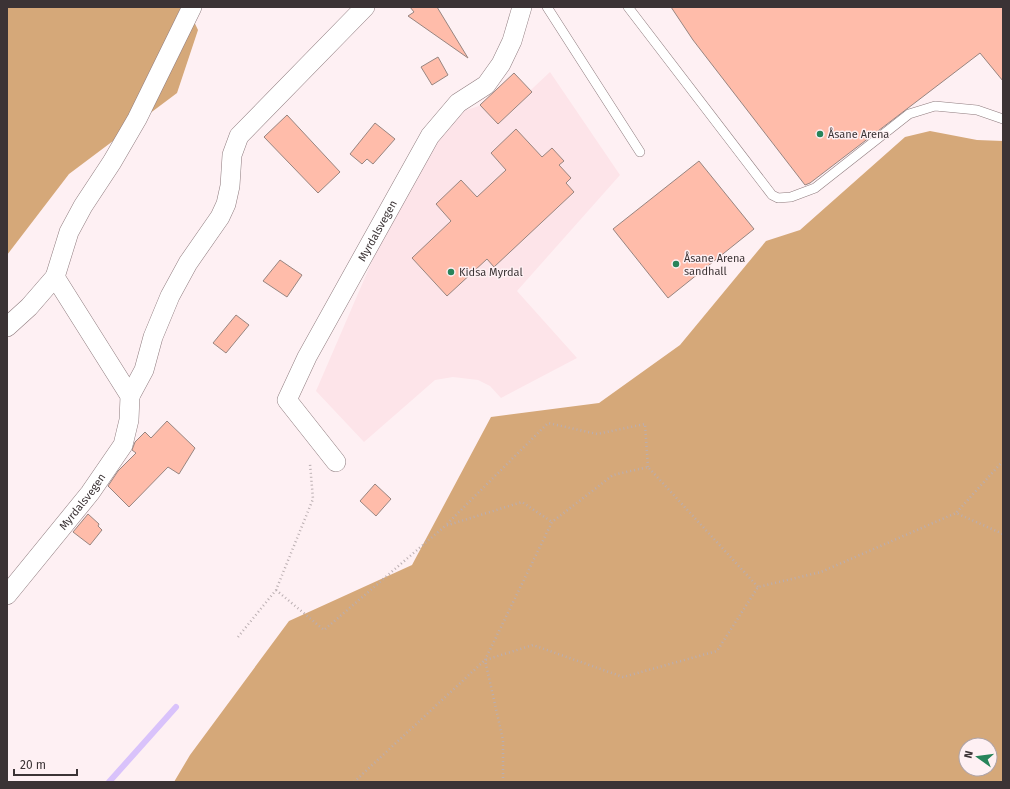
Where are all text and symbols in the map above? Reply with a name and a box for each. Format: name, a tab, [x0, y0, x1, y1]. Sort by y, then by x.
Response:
place label: Åsane Arena	[828, 127, 889, 141]
marker: Åsane Arena	[815, 129, 825, 139]
street label: Myrdalsvegen	[355, 198, 399, 264]
place label: Åsane Arena sandhall	[684, 251, 745, 278]
marker: Åsane Arena sandhall	[671, 259, 681, 269]
place label: Kidsa Myrdal	[459, 266, 523, 279]
marker: Kidsa Myrdal	[446, 267, 456, 277]
street label: Myrdalsvegen	[56, 471, 108, 532]
north arrow	[958, 737, 998, 777]
text: N	[962, 750, 976, 760]
scale bar	[14, 751, 77, 777]
text: 20 m	[20, 758, 46, 772]

